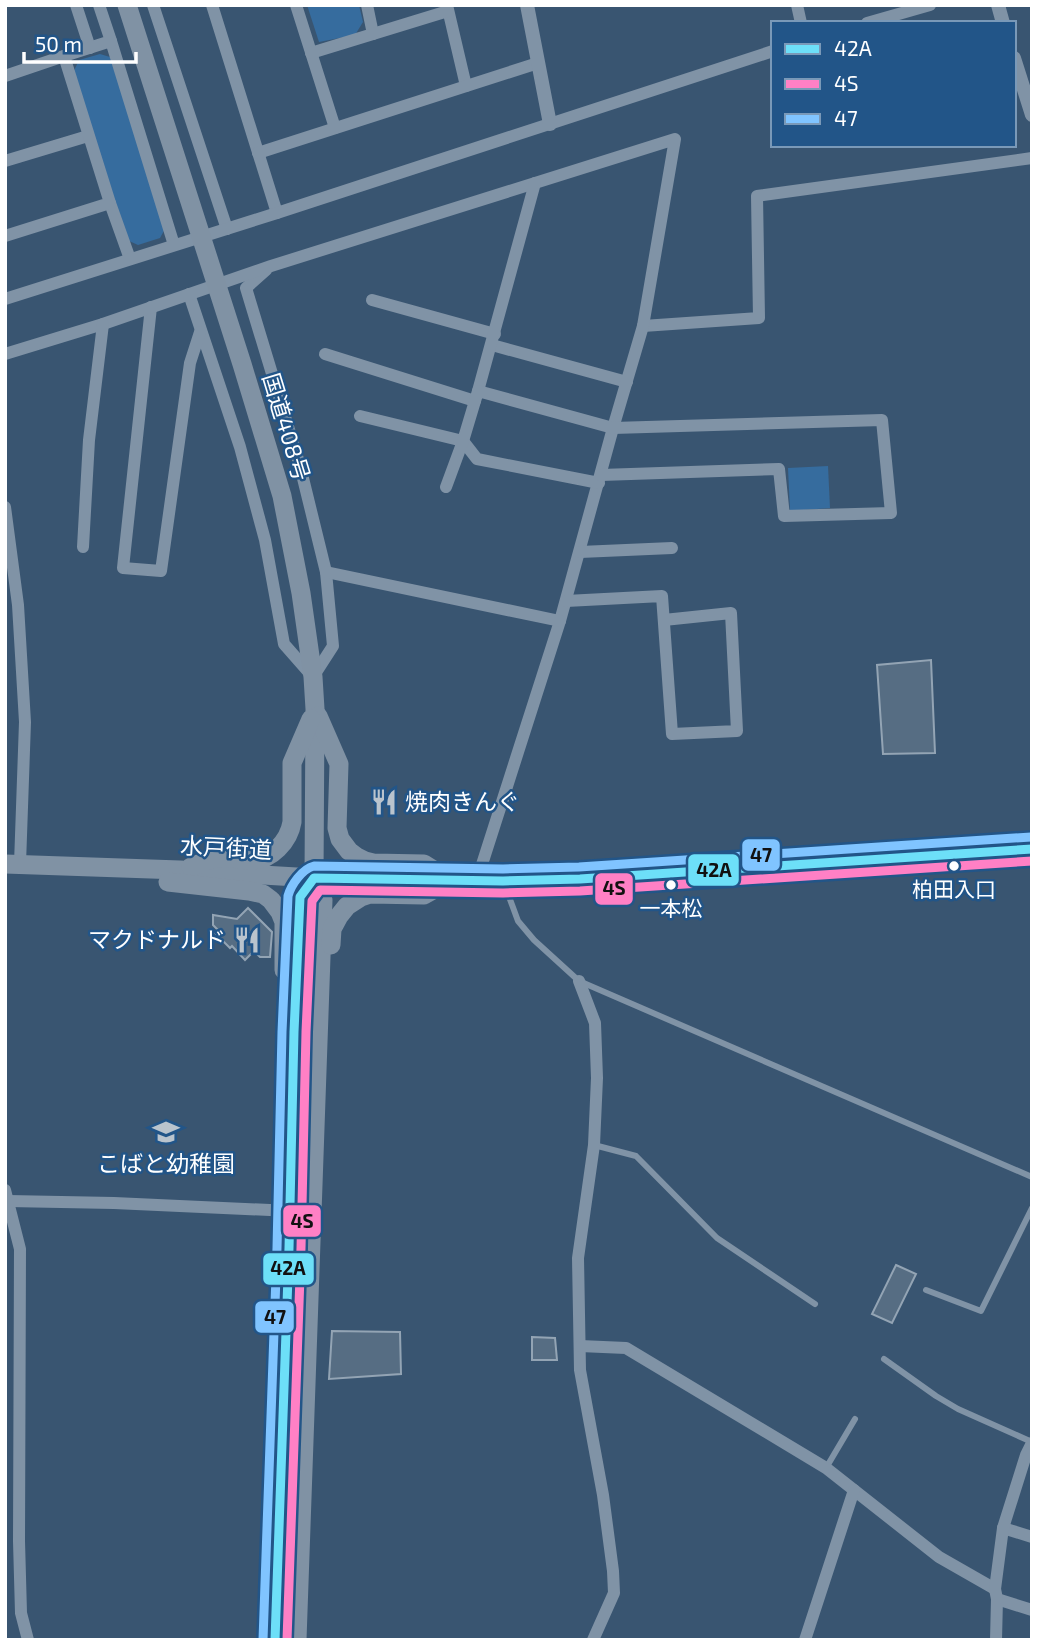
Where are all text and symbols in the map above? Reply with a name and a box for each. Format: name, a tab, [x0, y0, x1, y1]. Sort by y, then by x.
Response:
scale bar	[24, 21, 136, 65]
legend	[771, 21, 1016, 147]
text: 50 m	[35, 31, 82, 56]
text: 42A	[834, 35, 872, 60]
text: 4S	[834, 70, 859, 95]
text: 47	[834, 105, 858, 130]
street label: 国道408号	[257, 370, 317, 484]
restaurant icon: 焼肉きんぐ	[369, 787, 399, 817]
place label: 焼肉きんぐ	[405, 787, 520, 815]
street label: 水戸街道	[179, 831, 273, 863]
line badge: 47	[741, 838, 781, 872]
text: 47	[750, 843, 772, 866]
line badge: 42A	[687, 853, 740, 887]
text: 42A	[696, 858, 732, 881]
marker: 柏田入口	[947, 859, 961, 873]
line badge: 4S	[594, 872, 634, 906]
text: 4S	[602, 876, 626, 899]
place label: 柏田入口	[912, 876, 996, 901]
marker: 一本松	[664, 878, 678, 892]
place label: 一本松	[640, 895, 703, 920]
place label: マクドナルド	[88, 925, 226, 953]
restaurant icon: マクドナルド	[232, 925, 262, 955]
school or university icon: こばと幼稚園	[151, 1117, 181, 1147]
place label: こばと幼稚園	[97, 1149, 235, 1177]
line badge: 4S	[282, 1204, 322, 1238]
text: 4S	[290, 1209, 314, 1232]
line badge: 42A	[262, 1252, 315, 1286]
text: 42A	[270, 1256, 306, 1279]
line badge: 47	[254, 1300, 295, 1334]
text: 47	[264, 1305, 286, 1328]

